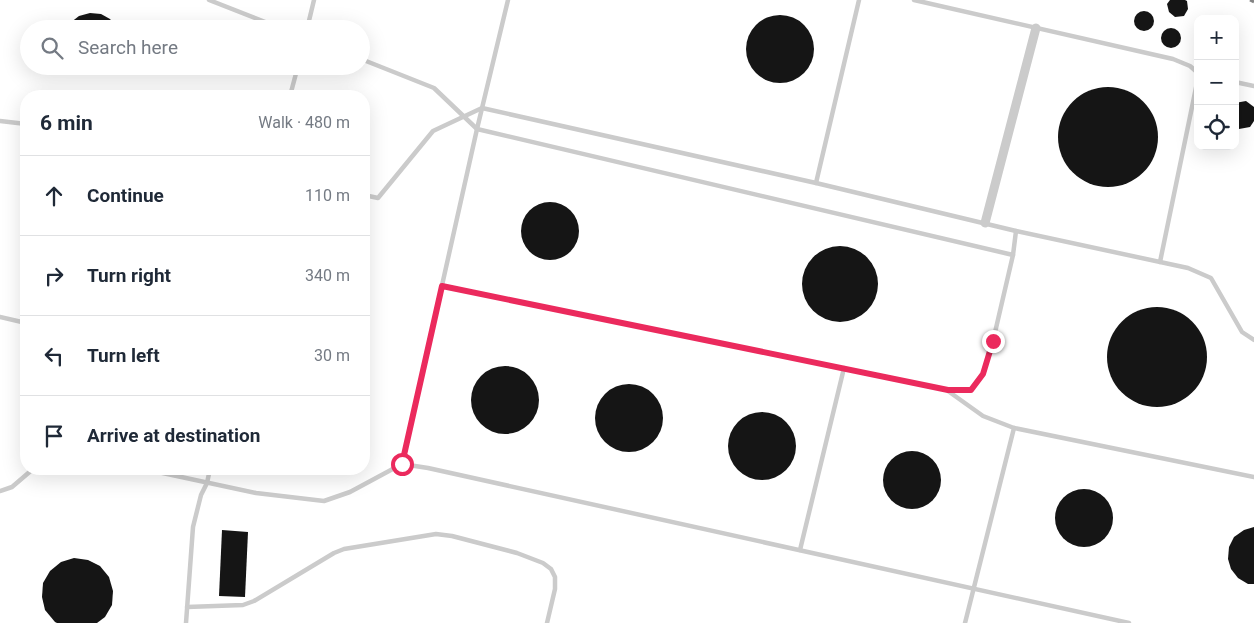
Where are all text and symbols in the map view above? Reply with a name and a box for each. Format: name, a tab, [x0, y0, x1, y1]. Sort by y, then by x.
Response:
map controls	[1194, 15, 1239, 150]
button: +	[1194, 15, 1239, 60]
search box	[20, 20, 370, 75]
icon: search	[38, 34, 66, 62]
text: Search here	[78, 36, 178, 59]
button: −	[1194, 60, 1239, 105]
button: locate	[1194, 105, 1239, 150]
text: 6 min	[40, 111, 93, 135]
text: Walk · 480 m	[258, 113, 350, 132]
icon: ahead	[40, 182, 68, 210]
text: Continue	[87, 184, 164, 207]
text: 110 m	[305, 186, 350, 205]
icon: right	[40, 262, 68, 290]
text: Turn right	[87, 264, 171, 287]
text: 340 m	[305, 266, 350, 285]
route end	[982, 330, 1005, 353]
icon: left	[40, 342, 68, 370]
text: Turn left	[87, 344, 160, 367]
text: 30 m	[314, 346, 350, 365]
icon: arrive	[40, 422, 68, 450]
text: Arrive at destination	[87, 424, 260, 447]
route start	[391, 453, 414, 476]

